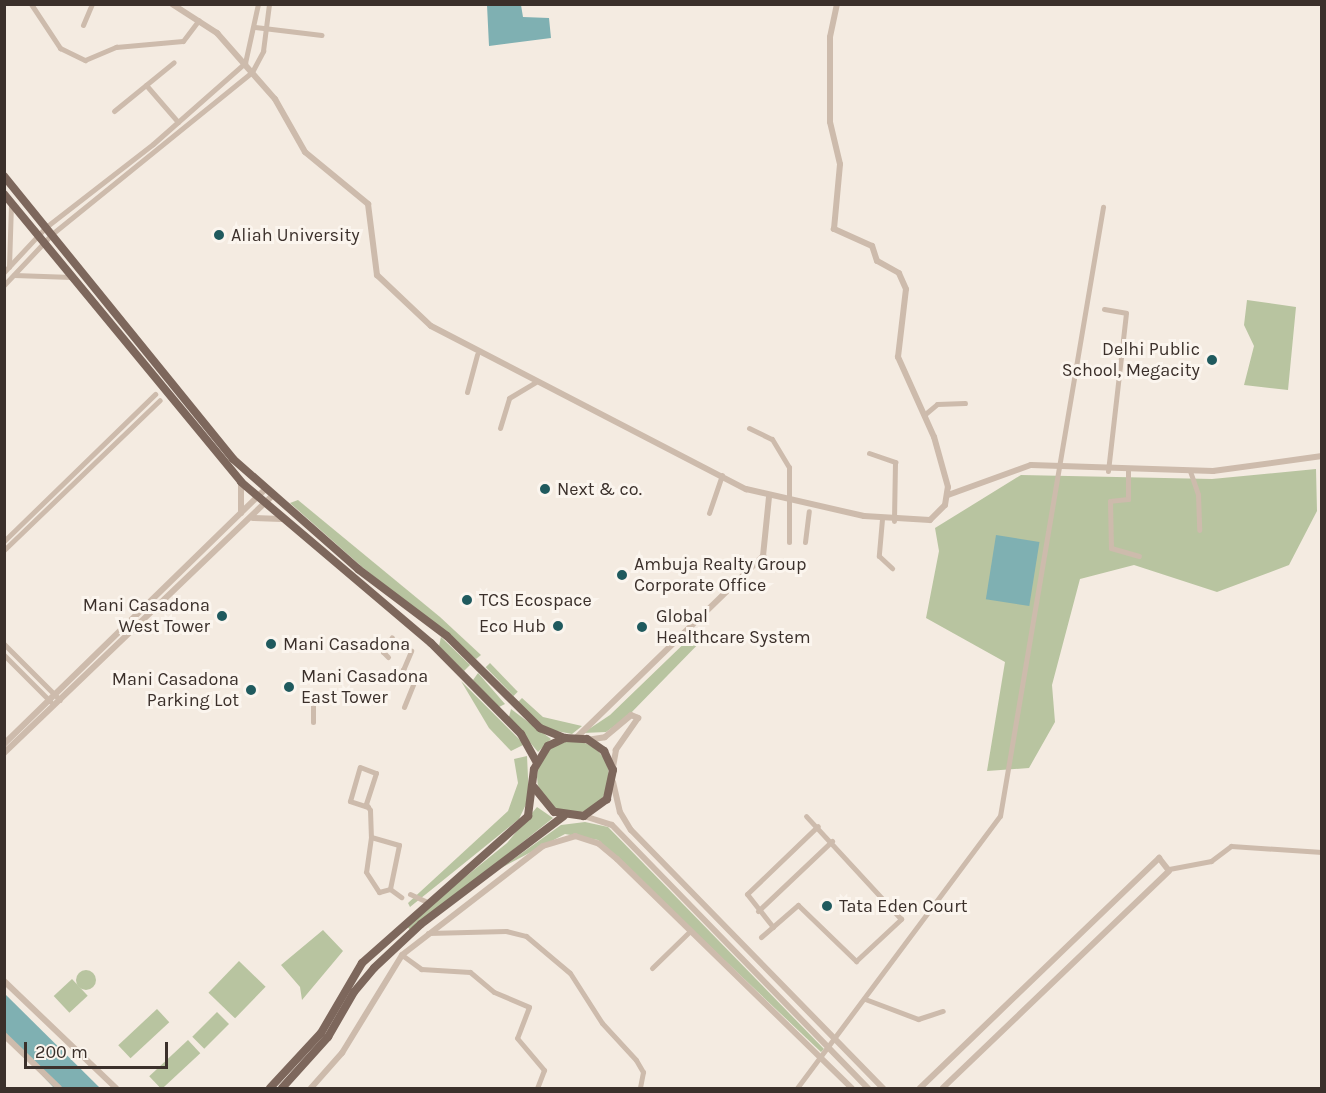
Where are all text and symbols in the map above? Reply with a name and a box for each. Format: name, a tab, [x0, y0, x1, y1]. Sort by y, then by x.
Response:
place label: Aliah University	[231, 224, 360, 246]
marker: Aliah University	[212, 228, 226, 242]
place label: Delhi Public School, Megacity	[1062, 339, 1200, 382]
marker: Delhi Public School, Megacity	[1205, 353, 1219, 367]
place label: Next & co.	[557, 478, 642, 500]
marker: Next & co.	[538, 482, 552, 496]
place label: Ambuja Realty Group Corporate Office	[634, 554, 807, 596]
marker: Ambuja Realty Group Corporate Office	[615, 568, 629, 582]
place label: TCS Ecospace	[479, 589, 592, 611]
marker: TCS Ecospace	[460, 593, 474, 607]
place label: Mani Casadona West Tower	[83, 595, 210, 638]
place label: Global Healthcare System	[656, 606, 811, 648]
marker: Mani Casadona West Tower	[215, 609, 229, 623]
place label: Eco Hub	[479, 615, 546, 637]
marker: Global Healthcare System	[633, 618, 651, 636]
marker: Eco Hub	[551, 619, 565, 633]
place label: Mani Casadona	[283, 633, 410, 655]
marker: Mani Casadona	[264, 637, 278, 651]
place label: Mani Casadona East Tower	[301, 666, 428, 708]
place label: Mani Casadona Parking Lot	[112, 669, 239, 712]
marker: Mani Casadona East Tower	[282, 680, 296, 694]
marker: Mani Casadona Parking Lot	[244, 683, 258, 697]
place label: Tata Eden Court	[839, 895, 968, 917]
marker: Tata Eden Court	[820, 899, 834, 913]
scale bar	[27, 1030, 171, 1068]
text: 200 m	[35, 1041, 88, 1063]

